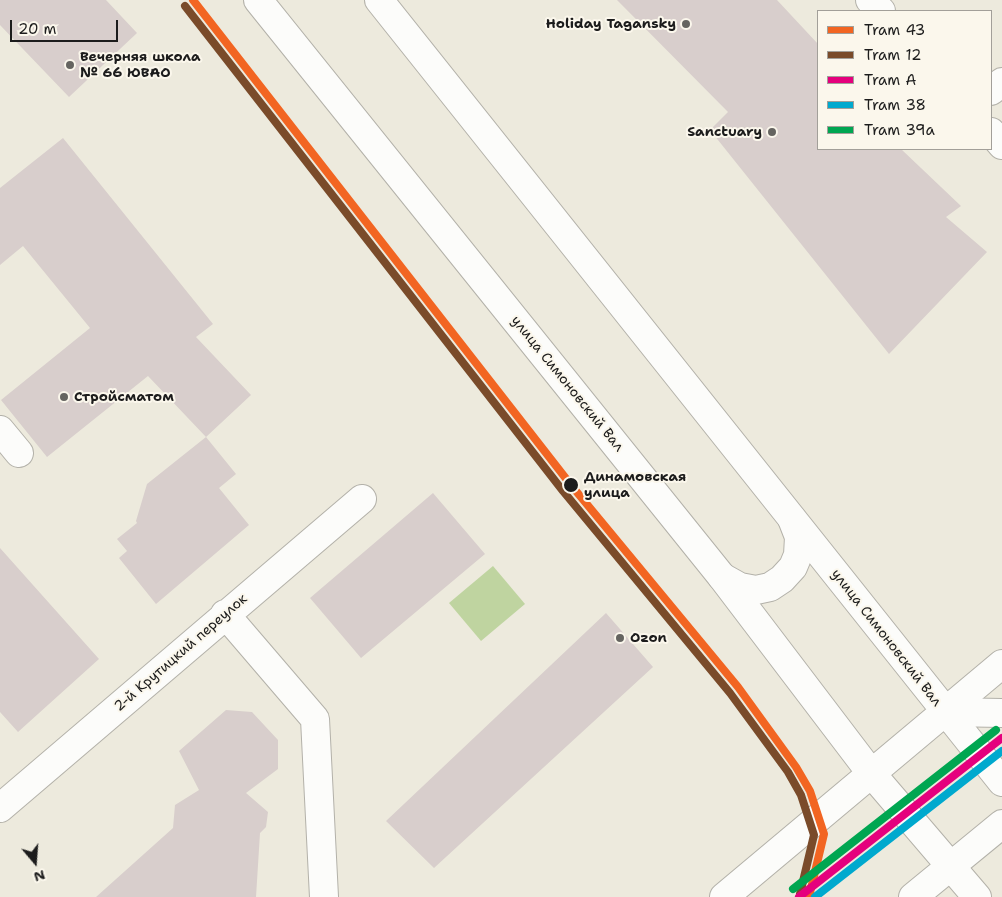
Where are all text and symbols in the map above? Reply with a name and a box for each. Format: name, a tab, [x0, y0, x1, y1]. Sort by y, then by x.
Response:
scale bar	[12, 10, 120, 42]
legend	[817, 10, 992, 150]
place label: Holiday Tagansky	[546, 16, 676, 32]
marker: Holiday Tagansky	[680, 18, 692, 30]
text: 20 m	[18, 19, 57, 39]
text: Tram 43	[864, 20, 925, 40]
text: Tram 12	[864, 45, 921, 65]
place label: Вечерняя школа № 66 ЮВАО	[80, 49, 201, 82]
marker: Вечерняя школа № 66 ЮВАО	[64, 59, 76, 71]
text: Tram А	[864, 70, 916, 90]
text: Tram 38	[864, 95, 926, 115]
text: Tram 39а	[864, 120, 935, 140]
place label: Sanctuary	[687, 124, 762, 140]
marker: Sanctuary	[766, 126, 778, 138]
street label: улица Симоновский Вал	[507, 313, 627, 455]
place label: Стройсматом	[74, 389, 174, 405]
marker: Стройсматом	[58, 391, 70, 403]
place label: Динамовская улица	[584, 469, 686, 502]
marker: Динамовская улица	[562, 476, 580, 494]
street label: улица Симоновский Вал	[827, 566, 945, 710]
street label: 2-й Крутицкий переулок	[111, 591, 251, 715]
place label: Ozon	[630, 630, 667, 646]
marker: Ozon	[614, 632, 626, 644]
north arrow	[10, 837, 60, 887]
text: N	[32, 866, 48, 887]

